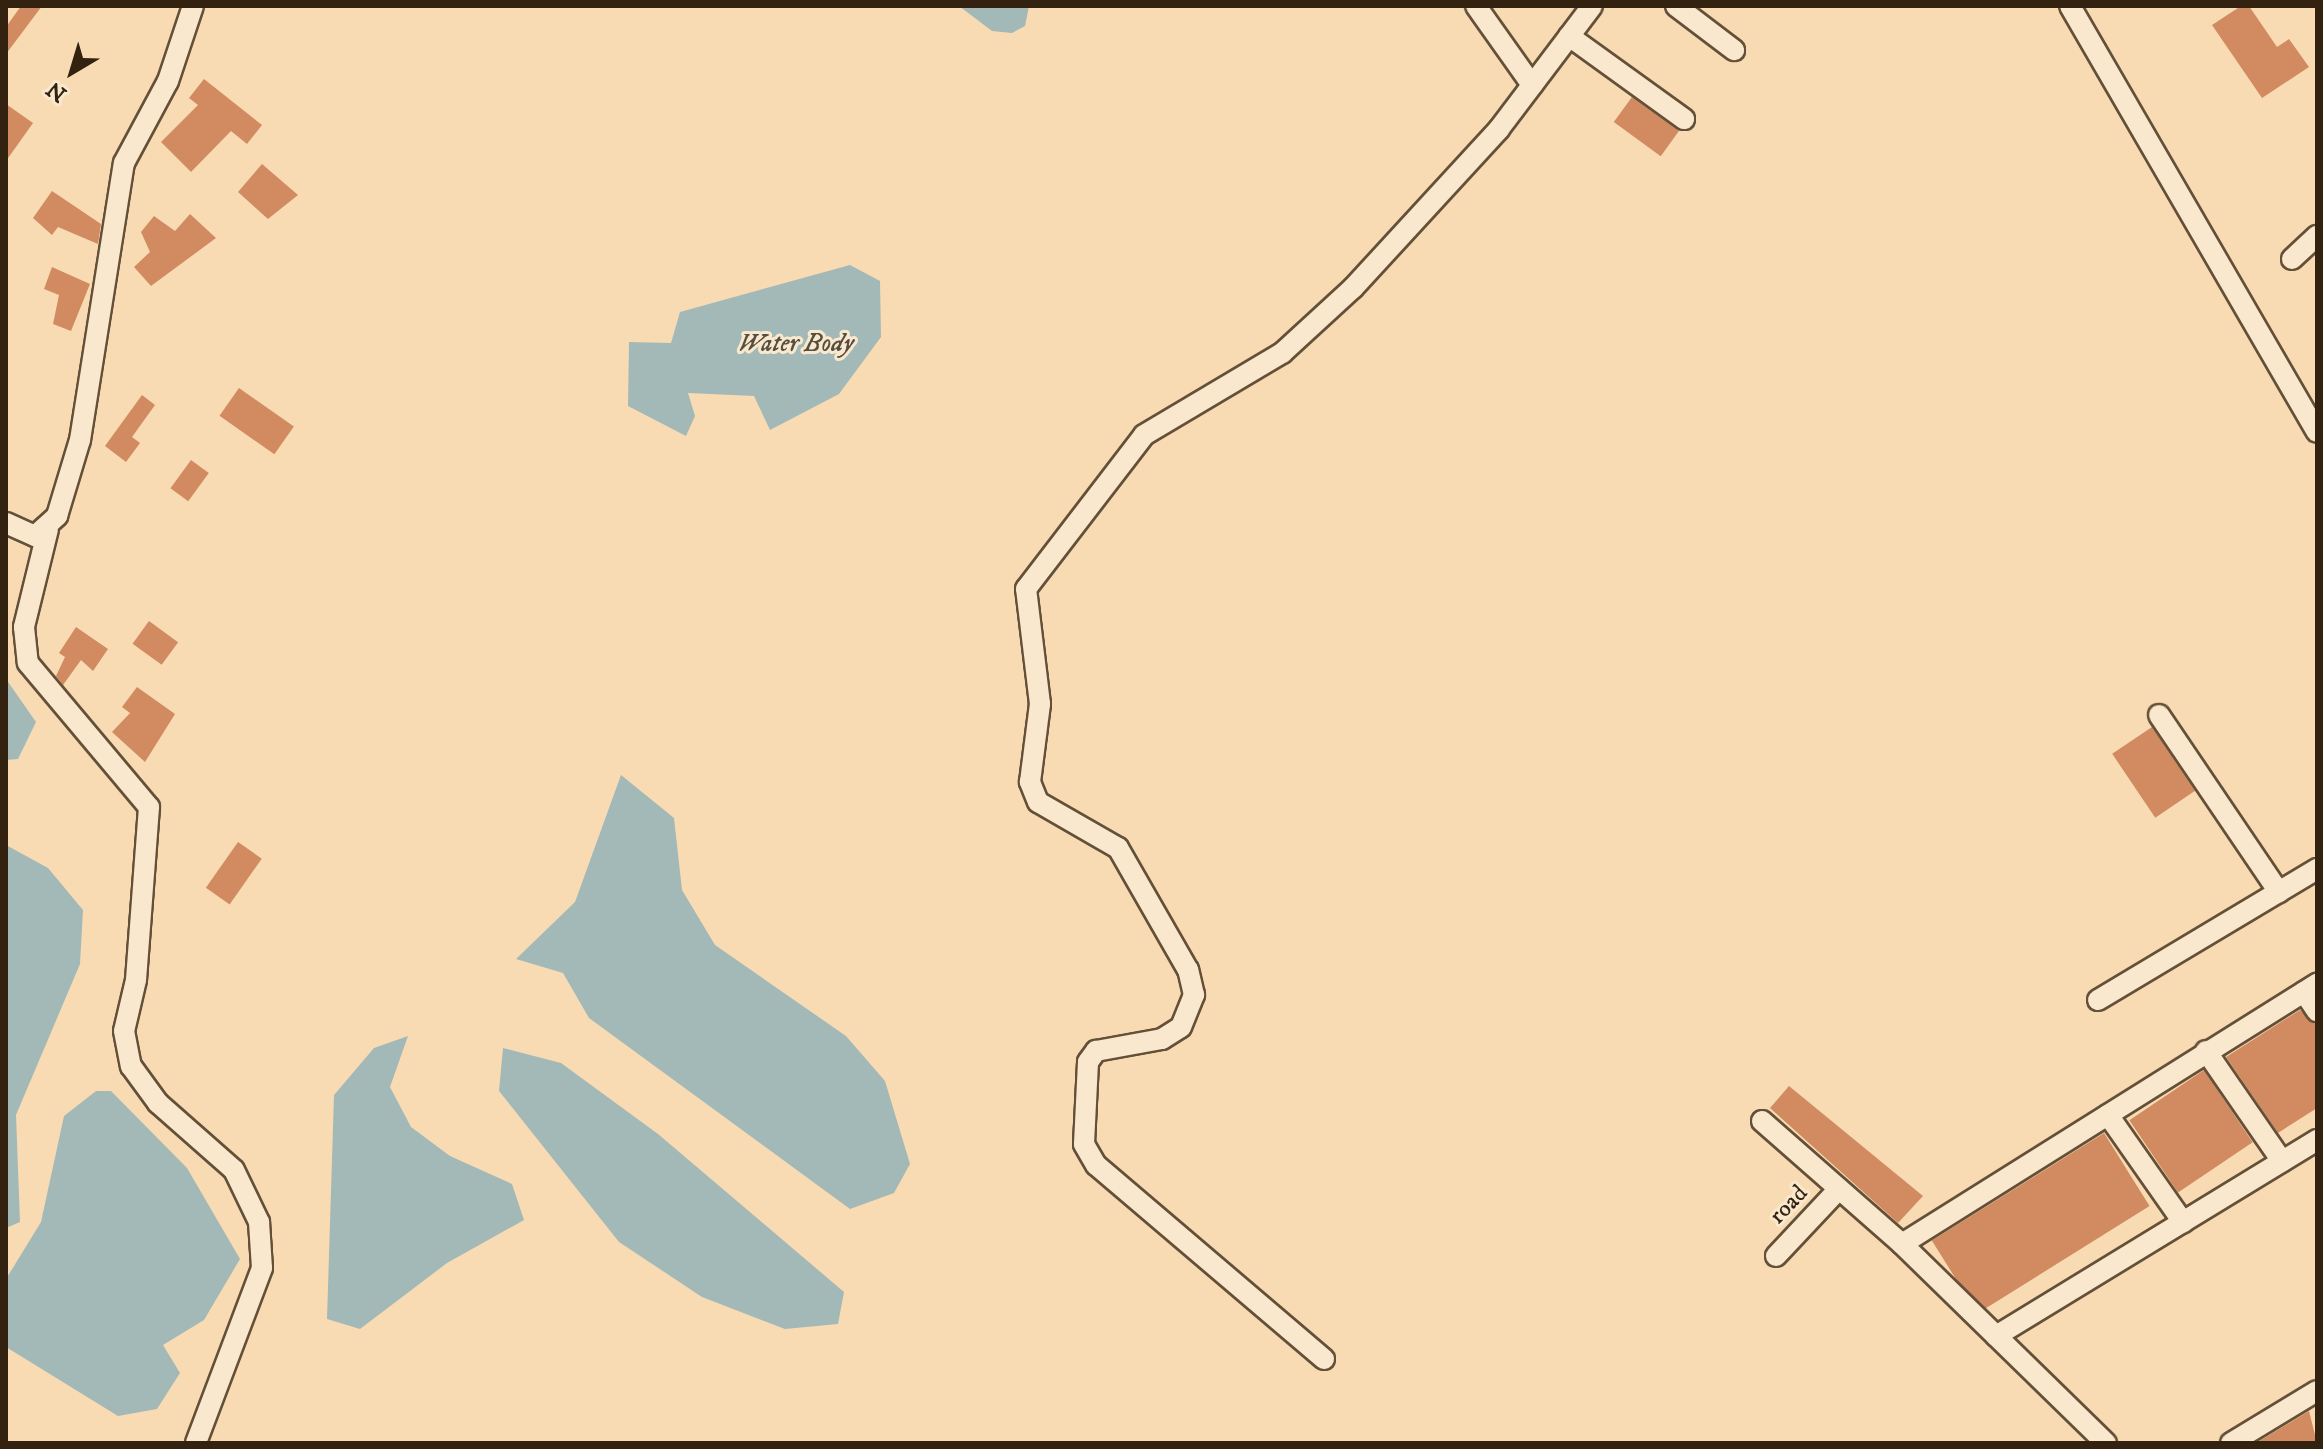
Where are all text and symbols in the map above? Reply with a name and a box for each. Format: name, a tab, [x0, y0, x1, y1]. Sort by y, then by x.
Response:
north arrow	[32, 32, 112, 112]
text: N	[41, 75, 72, 108]
water label: Water Body	[738, 328, 854, 360]
street label: road	[1764, 1180, 1814, 1230]

